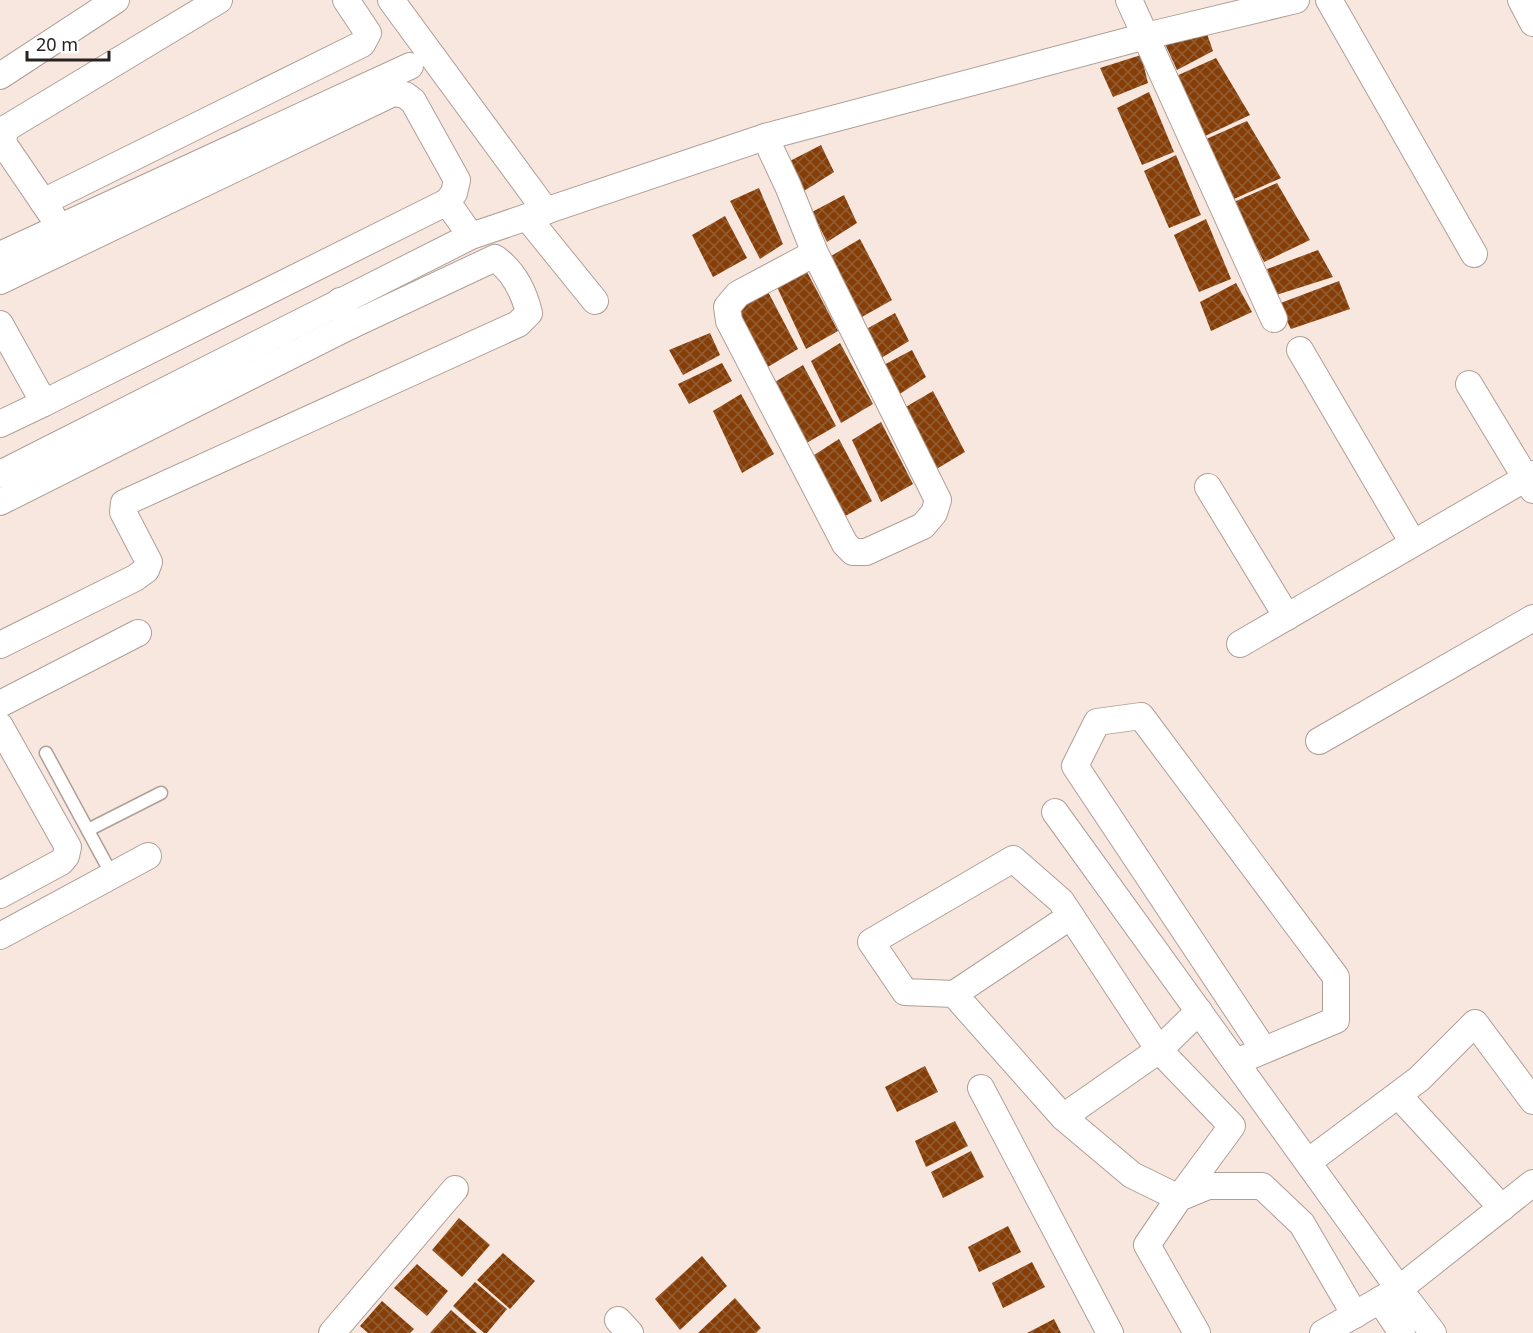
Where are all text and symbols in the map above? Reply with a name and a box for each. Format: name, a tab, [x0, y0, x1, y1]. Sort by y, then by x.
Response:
scale bar	[27, 24, 110, 62]
text: 20 m	[36, 32, 78, 56]

